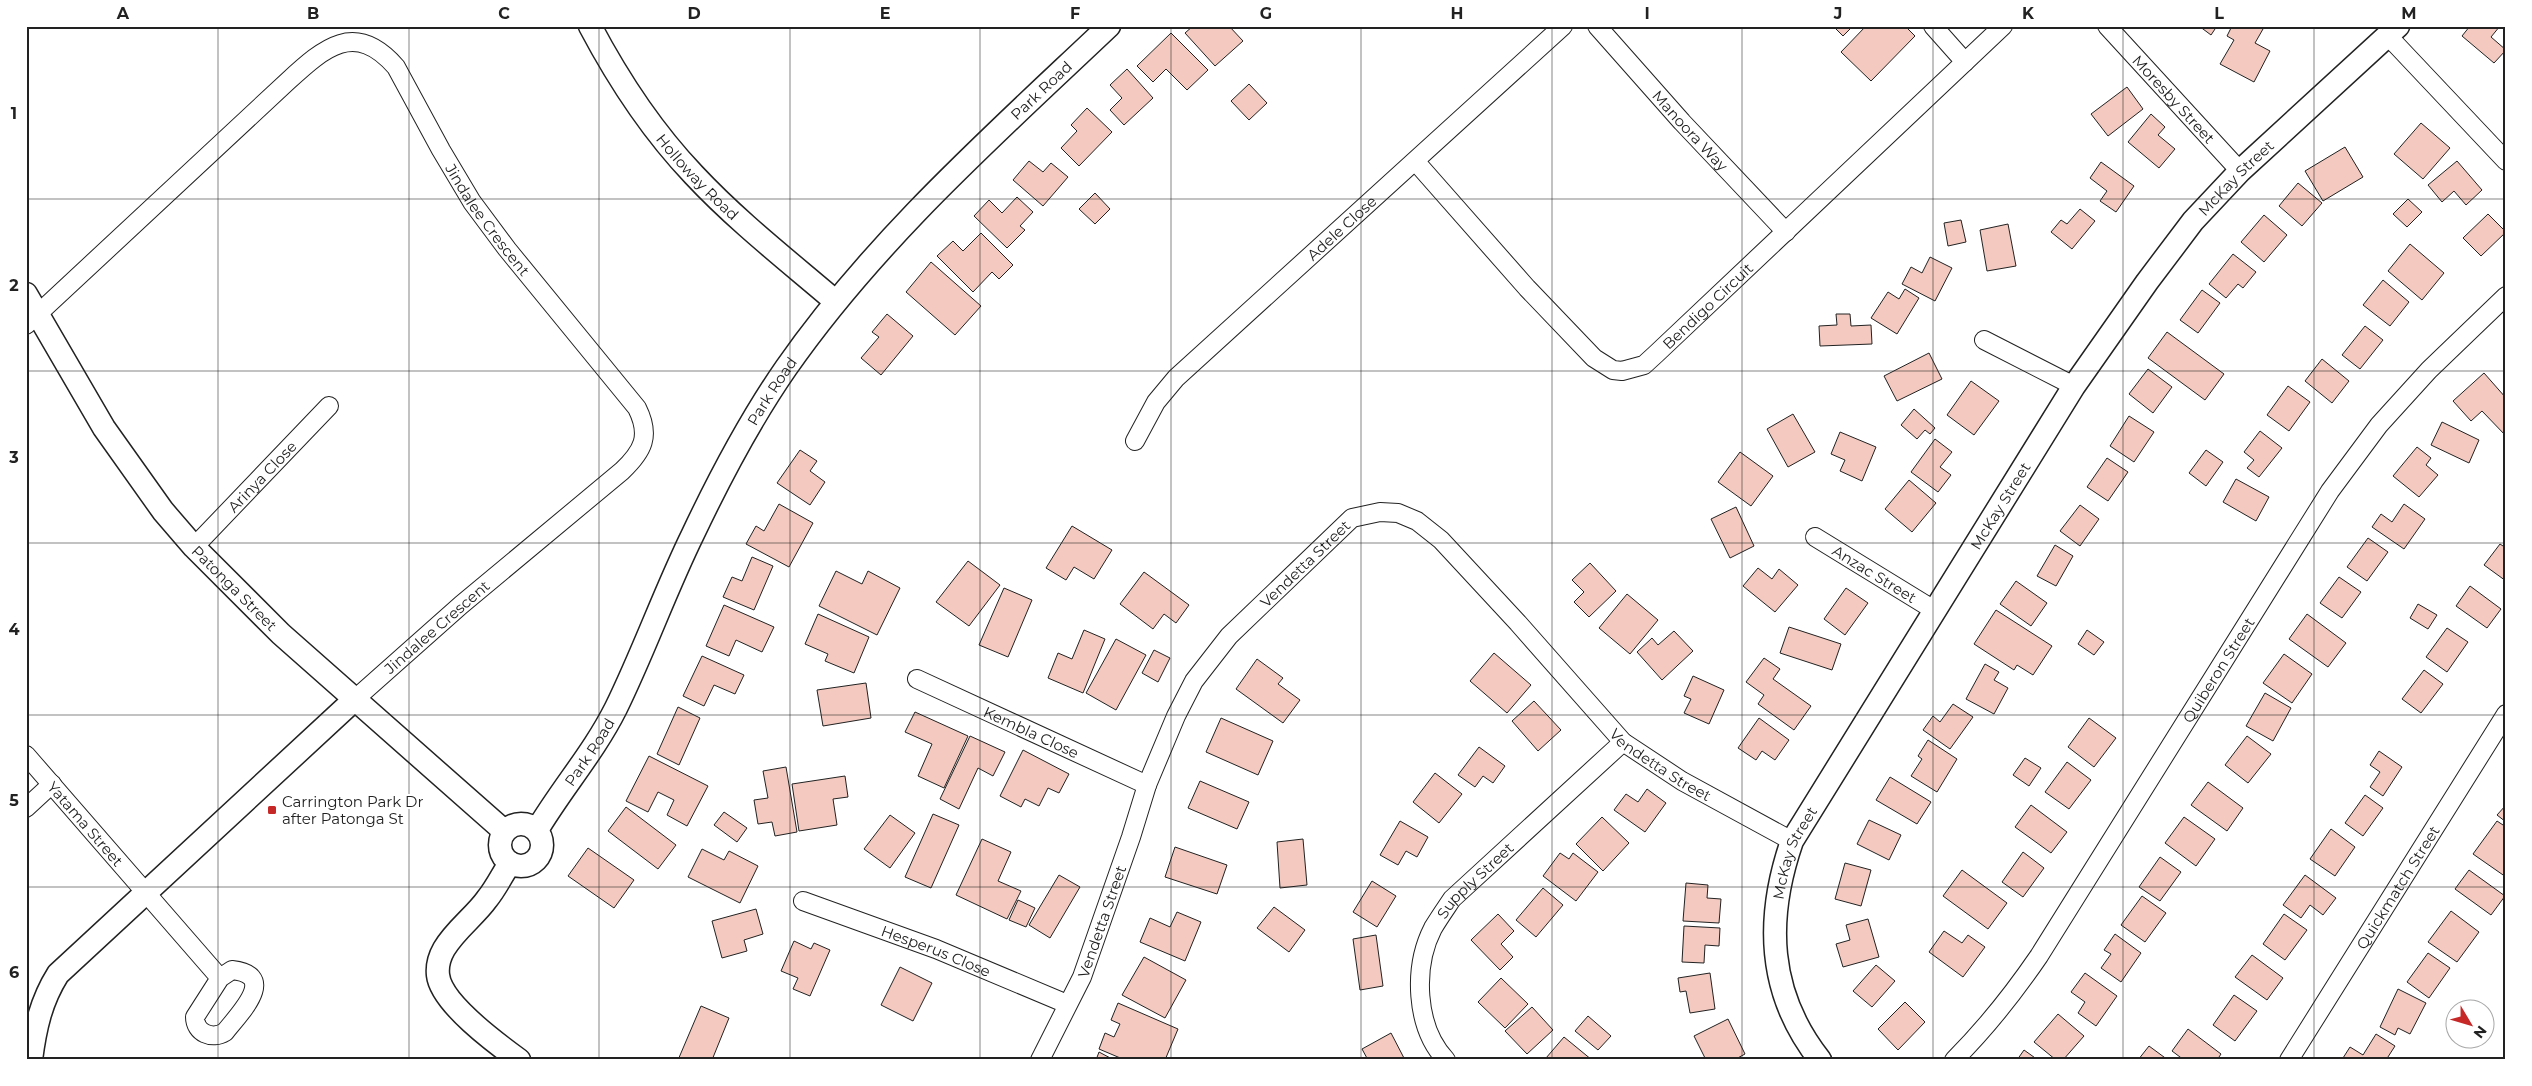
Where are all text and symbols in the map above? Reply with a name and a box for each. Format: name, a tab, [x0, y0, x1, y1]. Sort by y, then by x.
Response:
text: A	[116, 4, 130, 23]
text: B	[307, 4, 319, 23]
text: C	[498, 4, 510, 23]
text: D	[687, 4, 701, 23]
text: E	[880, 4, 890, 23]
text: F	[1070, 4, 1080, 23]
text: G	[1260, 4, 1272, 23]
text: H	[1451, 4, 1463, 23]
text: I	[1644, 4, 1650, 23]
text: J	[1833, 4, 1842, 23]
text: K	[2022, 4, 2035, 23]
text: L	[2214, 4, 2224, 23]
text: M	[2401, 4, 2417, 23]
street label: Moresby Street	[2129, 51, 2219, 147]
street label: Park Road	[1006, 57, 1076, 124]
street label: Manoora Way	[1649, 86, 1733, 175]
text: 1	[11, 104, 17, 123]
street label: Holloway Road	[653, 130, 743, 224]
street label: McKay Street	[2194, 136, 2277, 219]
street label: Jindalee Crescent	[441, 159, 534, 279]
street label: Adele Close	[1303, 191, 1380, 264]
street label: Bendigo Circuit	[1658, 258, 1756, 353]
text: 2	[9, 276, 19, 295]
street label: Park Road	[742, 353, 800, 428]
street label: Arinya Close	[223, 437, 300, 516]
text: 3	[8, 448, 19, 467]
street label: McKay Street	[1966, 458, 2034, 553]
street label: Vendetta Street	[1256, 516, 1354, 611]
street label: Patonga Street	[188, 541, 281, 634]
street label: Anzac Street	[1829, 541, 1920, 607]
street label: Jindalee Crescent	[380, 576, 494, 679]
street label: Quiberon Street	[2178, 614, 2258, 726]
text: 4	[8, 620, 20, 639]
street label: Kembla Close	[981, 702, 1082, 762]
street label: Park Road	[560, 715, 618, 789]
street label: Vendetta Street	[1606, 724, 1715, 805]
street label: Yatama Street	[44, 777, 128, 870]
text: 5	[9, 791, 19, 810]
place label: Carrington Park Dr after Patonga St	[282, 792, 424, 828]
street label: McKay Street	[1768, 803, 1821, 901]
marker: Carrington Park Dr after Patonga St	[266, 804, 278, 816]
street label: Quickmatch Street	[2352, 822, 2443, 953]
street label: Supply Street	[1432, 838, 1517, 922]
street label: Vendetta Street	[1073, 863, 1130, 980]
street label: Hesperus Close	[879, 921, 994, 980]
text: 6	[9, 963, 19, 982]
north arrow	[2444, 998, 2494, 1048]
text: N	[2470, 1022, 2491, 1042]

